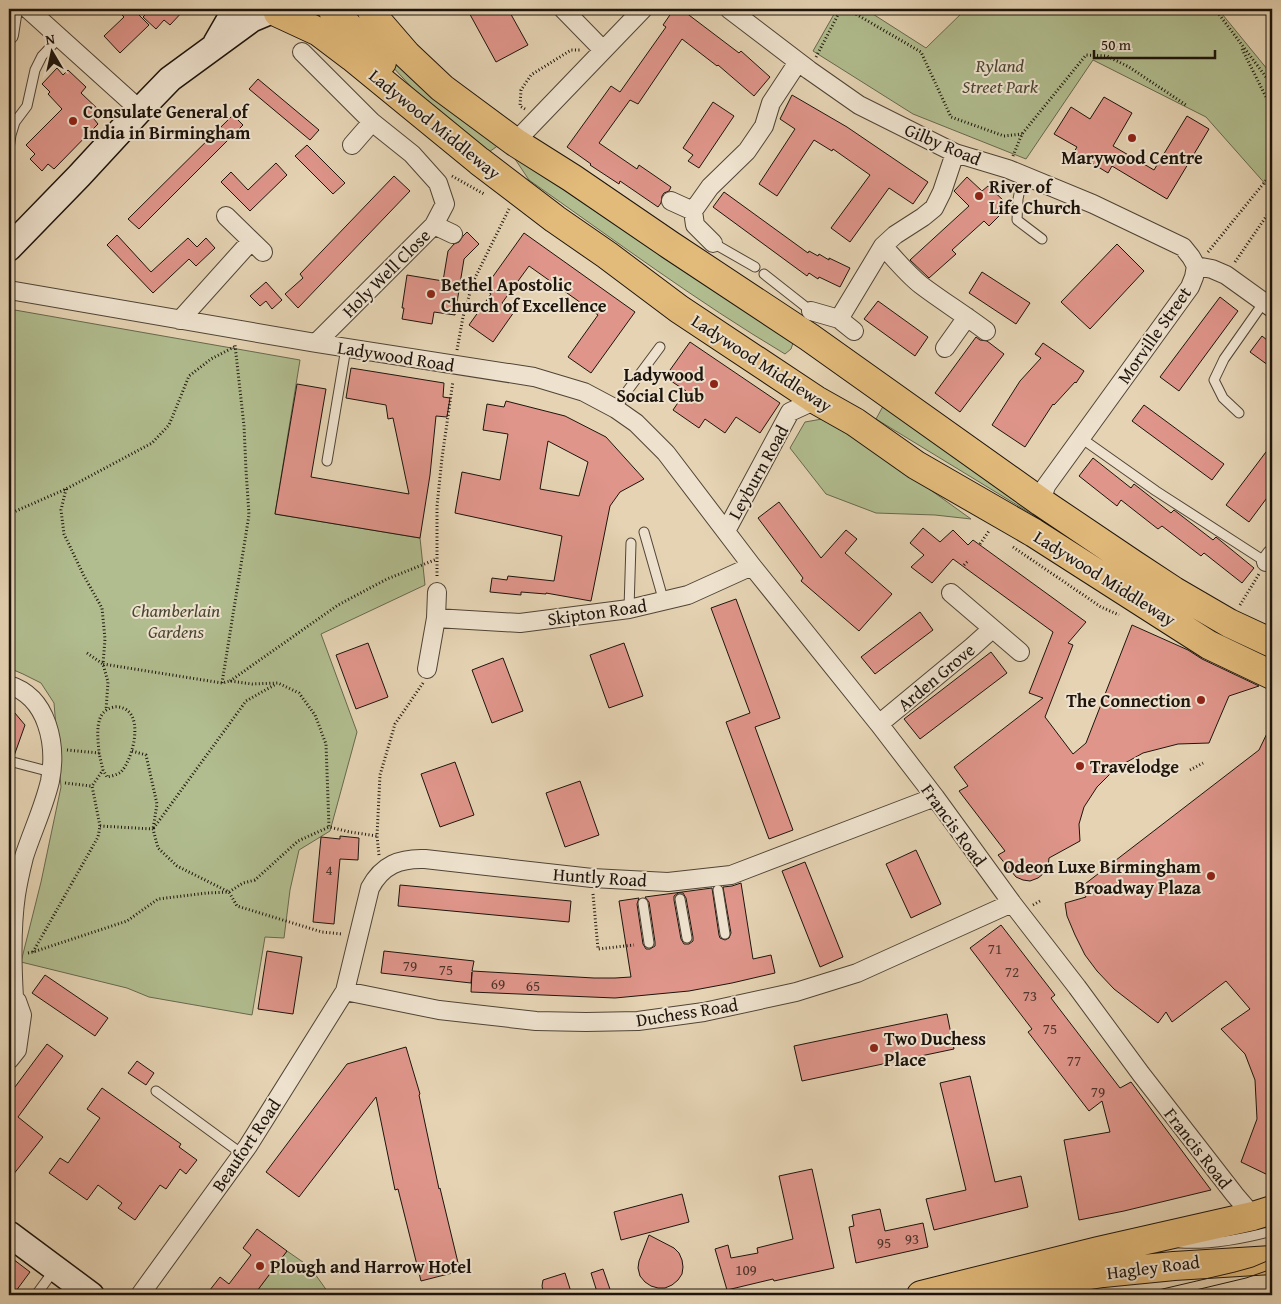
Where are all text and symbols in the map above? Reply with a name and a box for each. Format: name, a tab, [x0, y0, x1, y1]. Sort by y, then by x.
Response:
north arrow	[28, 28, 78, 78]
text: N	[44, 28, 57, 50]
scale bar	[1094, 28, 1215, 60]
text: 50 m	[1101, 34, 1132, 55]
park label: Ryland Street Park	[962, 52, 1039, 100]
street label: Ladywood Middleway	[363, 62, 507, 186]
place label: Consulate General of India in Birmingham	[83, 98, 251, 146]
marker: Consulate General of India in Birmingham	[67, 115, 79, 127]
street label: Gilby Road	[901, 116, 986, 172]
marker: Marywood Centre	[1126, 132, 1138, 144]
place label: Marywood Centre	[1061, 144, 1203, 171]
place label: River of Life Church	[989, 173, 1081, 221]
marker: River of Life Church	[973, 190, 985, 202]
street label: Holy Well Close	[335, 222, 437, 324]
place label: Bethel Apostolic Church of Excellence	[441, 271, 607, 319]
street label: Morville Street	[1110, 280, 1198, 389]
marker: Bethel Apostolic Church of Excellence	[425, 288, 437, 300]
street label: Ladywood Middleway	[686, 307, 838, 419]
street label: Ladywood Road	[336, 333, 457, 379]
place label: Ladywood Social Club	[616, 361, 705, 409]
marker: Ladywood Social Club	[708, 378, 720, 390]
street label: Leyburn Road	[721, 419, 795, 524]
street label: Ladywood Middleway	[1029, 523, 1181, 633]
street label: Skipton Road	[546, 592, 649, 632]
park label: Chamberlain Gardens	[132, 597, 220, 645]
street label: Arden Grove	[891, 636, 981, 718]
place label: The Connection	[1066, 687, 1191, 714]
marker: The Connection	[1195, 694, 1207, 706]
place label: Travelodge	[1090, 753, 1179, 780]
marker: Travelodge	[1074, 760, 1086, 772]
street label: Francis Road	[915, 778, 993, 872]
place label: Odeon Luxe Birmingham Broadway Plaza	[1003, 853, 1202, 901]
house number: 4	[325, 859, 333, 880]
street label: Huntly Road	[552, 860, 648, 894]
marker: Odeon Luxe Birmingham Broadway Plaza	[1205, 870, 1217, 882]
house number: 71	[988, 938, 1002, 959]
house number: 79	[403, 955, 417, 976]
house number: 75	[439, 959, 453, 980]
house number: 72	[1005, 961, 1019, 982]
house number: 69	[491, 973, 505, 994]
house number: 65	[526, 975, 540, 996]
house number: 73	[1023, 985, 1037, 1006]
street label: Duchess Road	[634, 991, 740, 1033]
house number: 75	[1043, 1018, 1057, 1039]
place label: Two Duchess Place	[884, 1025, 986, 1073]
marker: Two Duchess Place	[868, 1042, 880, 1054]
house number: 77	[1067, 1050, 1081, 1071]
house number: 79	[1091, 1081, 1105, 1102]
street label: Beaufort Road	[205, 1093, 287, 1197]
street label: Francis Road	[1158, 1102, 1239, 1195]
house number: 93	[905, 1228, 919, 1249]
house number: 95	[877, 1232, 891, 1253]
street label: Hagley Road	[1105, 1248, 1201, 1286]
place label: Plough and Harrow Hotel	[270, 1253, 472, 1280]
house number: 109	[735, 1259, 757, 1280]
marker: Plough and Harrow Hotel	[254, 1260, 266, 1272]

